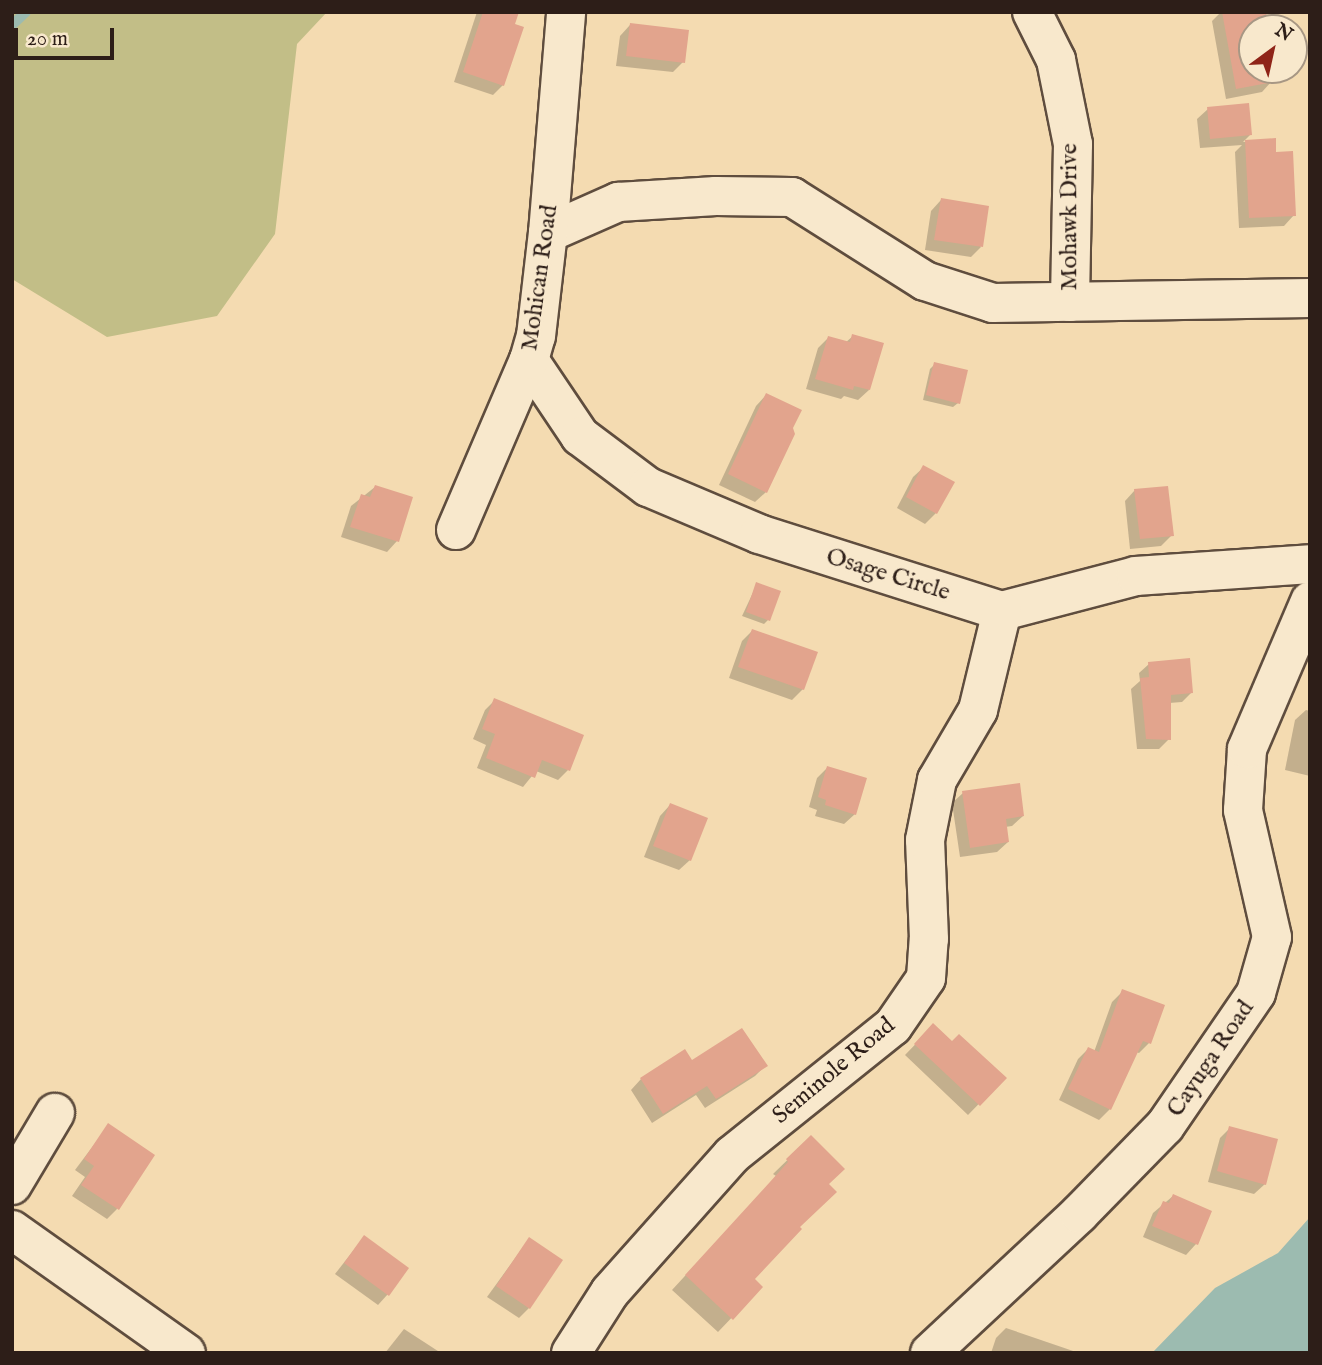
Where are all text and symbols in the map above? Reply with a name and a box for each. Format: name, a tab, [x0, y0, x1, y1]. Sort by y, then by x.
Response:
scale bar	[18, 14, 117, 58]
north arrow	[1238, 14, 1308, 84]
text: N	[1270, 19, 1297, 48]
text: 20 m	[27, 26, 68, 53]
street label: Mohawk Drive	[1056, 143, 1084, 291]
street label: Mohican Road	[515, 203, 565, 353]
street label: Osage Circle	[823, 543, 953, 607]
street label: Cayuga Road	[1161, 995, 1261, 1123]
street label: Seminole Road	[767, 1011, 901, 1131]

